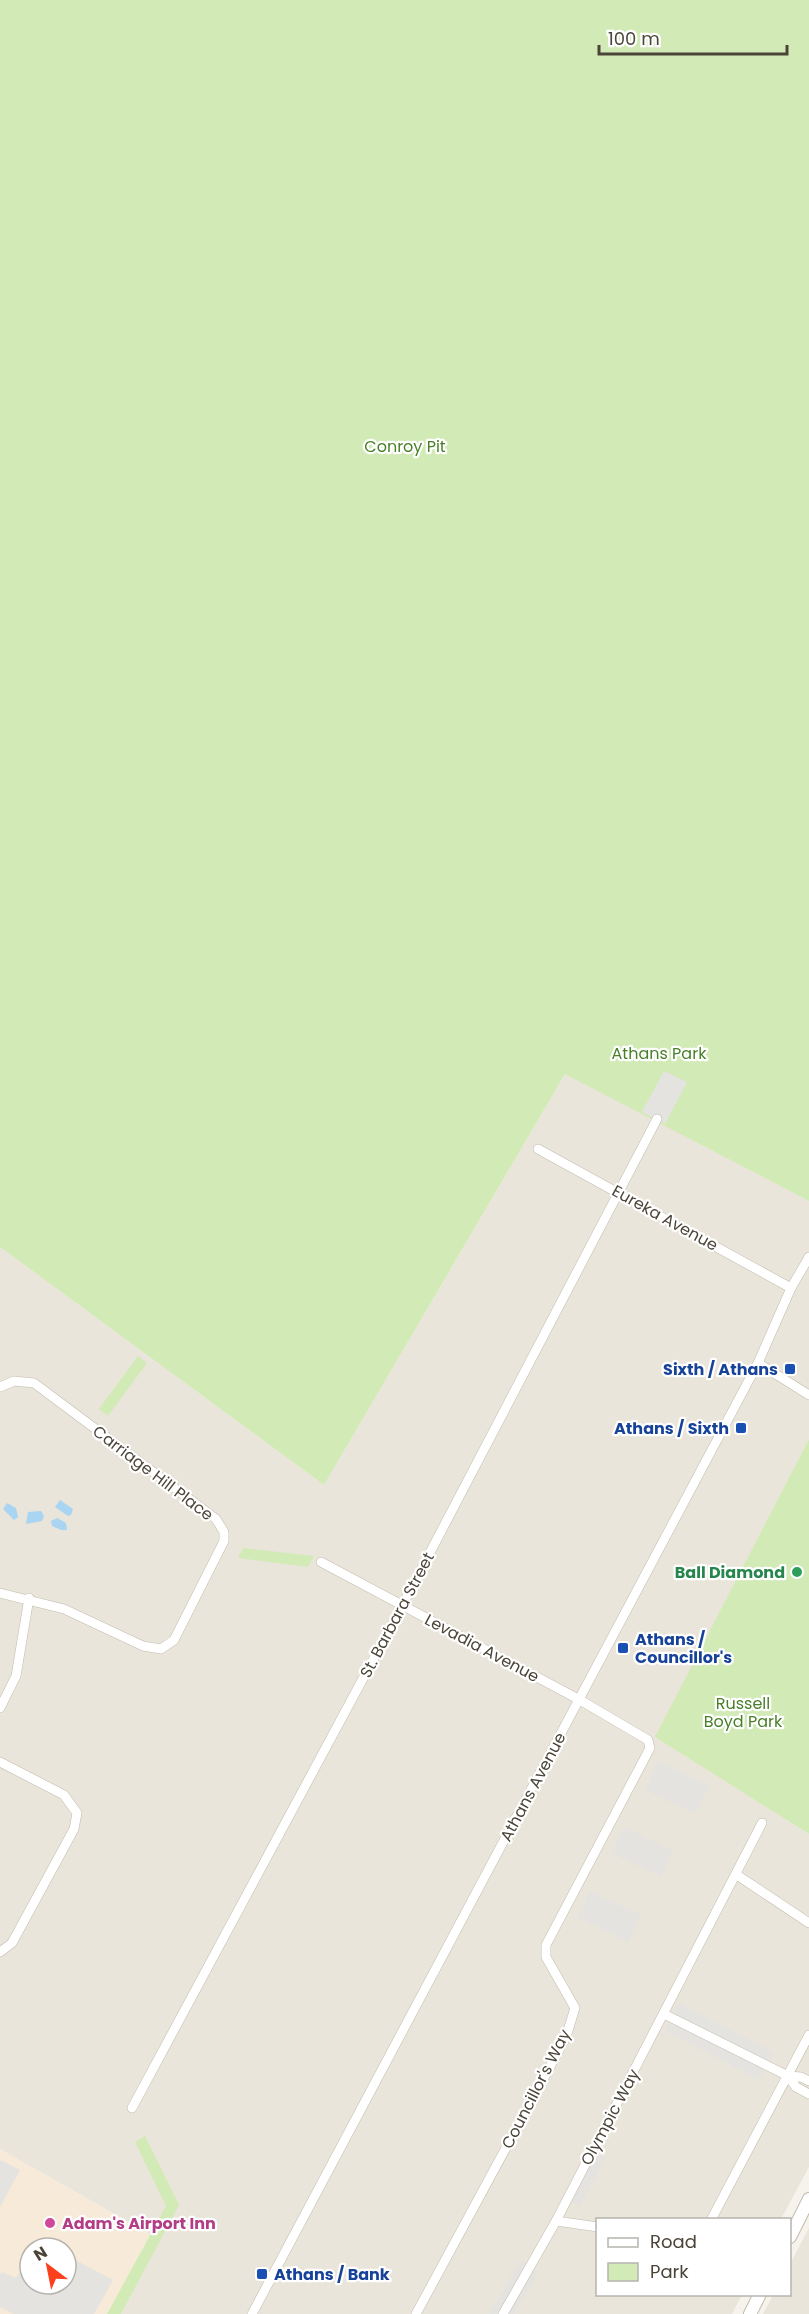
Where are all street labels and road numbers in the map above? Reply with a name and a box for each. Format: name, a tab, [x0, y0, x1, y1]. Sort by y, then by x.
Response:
street label: Eureka Avenue	[608, 1179, 722, 1257]
street label: Carriage Hill Place	[88, 1420, 218, 1526]
street label: St. Barbara Street	[354, 1548, 440, 1682]
street label: Levadia Avenue	[421, 1608, 543, 1688]
street label: Athans Avenue	[495, 1728, 572, 1846]
street label: Councillor's Way	[496, 2025, 576, 2153]
street label: Olympic Way	[575, 2065, 645, 2169]

